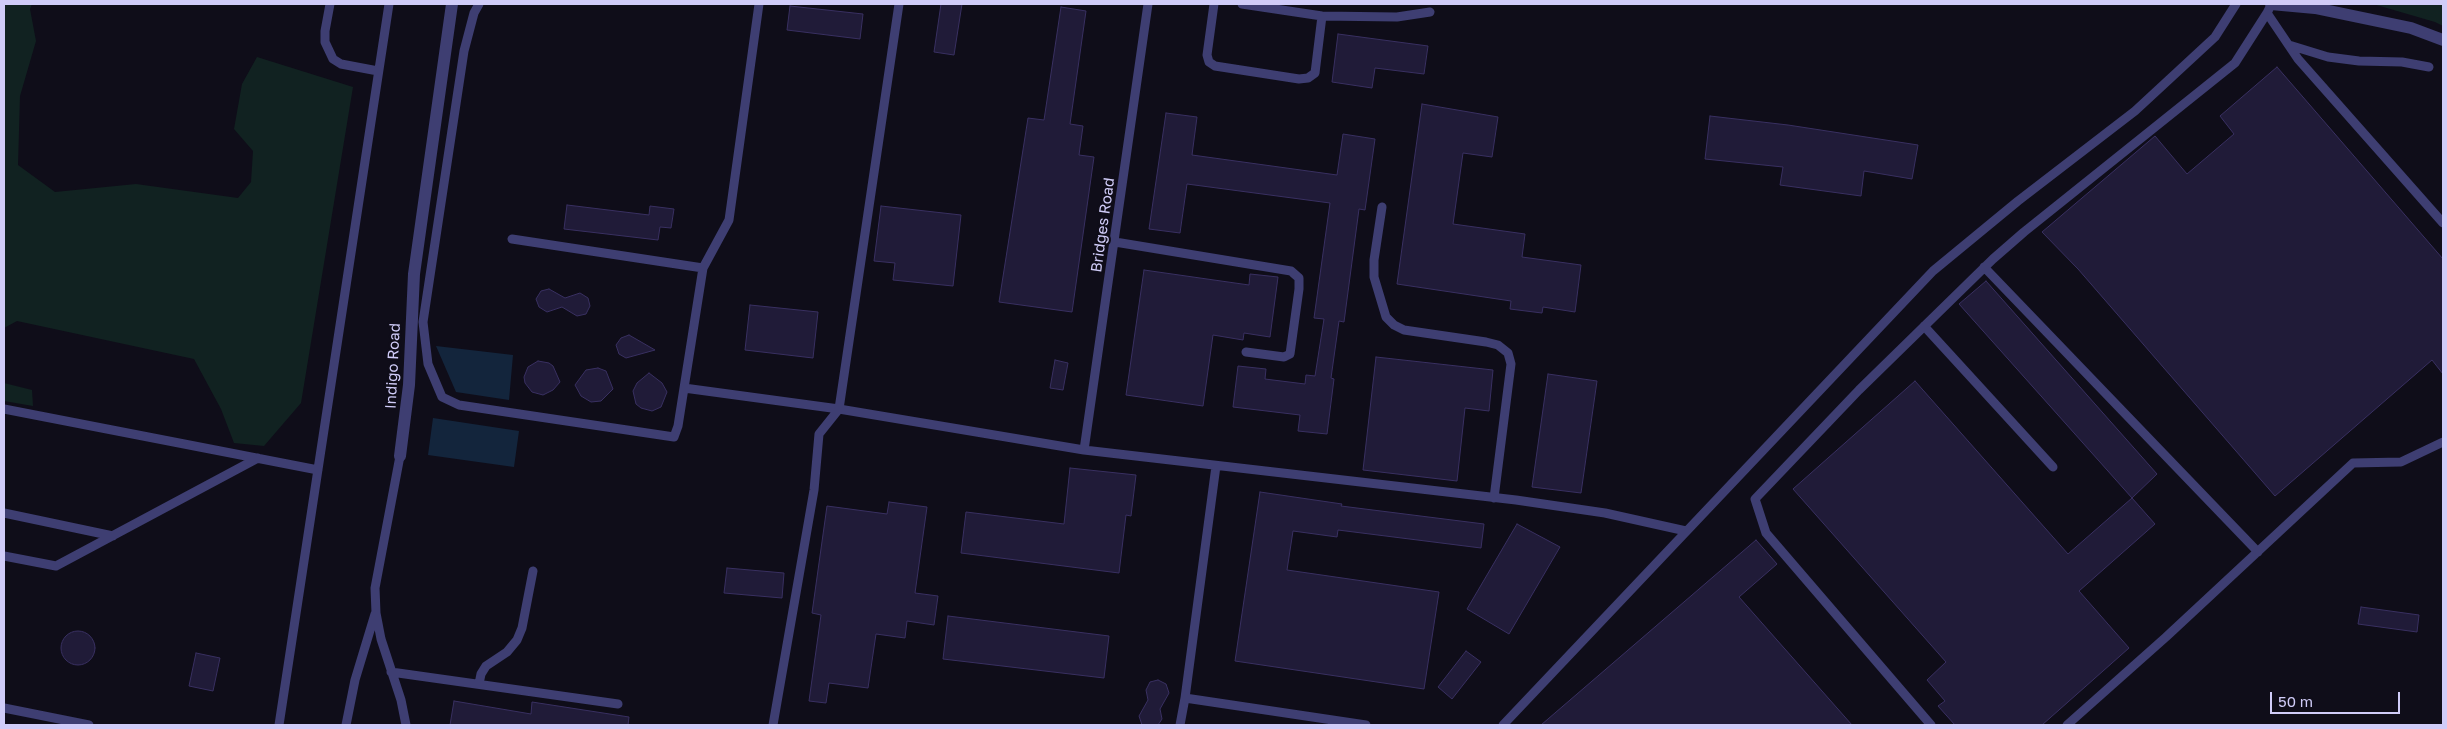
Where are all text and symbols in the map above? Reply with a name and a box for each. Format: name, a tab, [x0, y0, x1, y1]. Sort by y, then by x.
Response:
street label: Bridges Road	[1087, 176, 1119, 274]
street label: Indigo Road	[382, 323, 404, 409]
scale bar	[2272, 682, 2402, 714]
text: 50 m	[2278, 692, 2313, 710]

